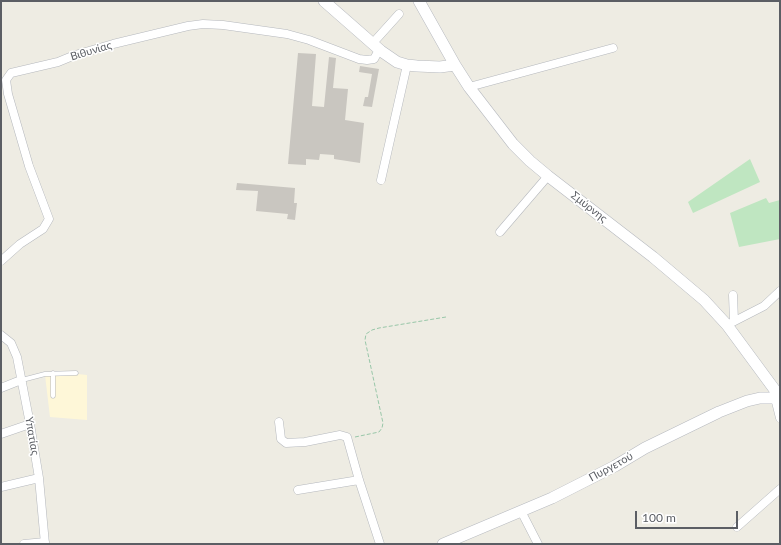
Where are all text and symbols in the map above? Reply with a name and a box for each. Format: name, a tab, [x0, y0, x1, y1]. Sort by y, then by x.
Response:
street label: Βιθυνίας	[69, 38, 113, 64]
street label: Σμύρνης	[568, 189, 610, 225]
street label: Υπατίας	[22, 416, 42, 456]
street label: Πυργετού	[587, 450, 635, 484]
scale bar	[637, 503, 740, 529]
text: 100 m	[642, 510, 676, 525]

